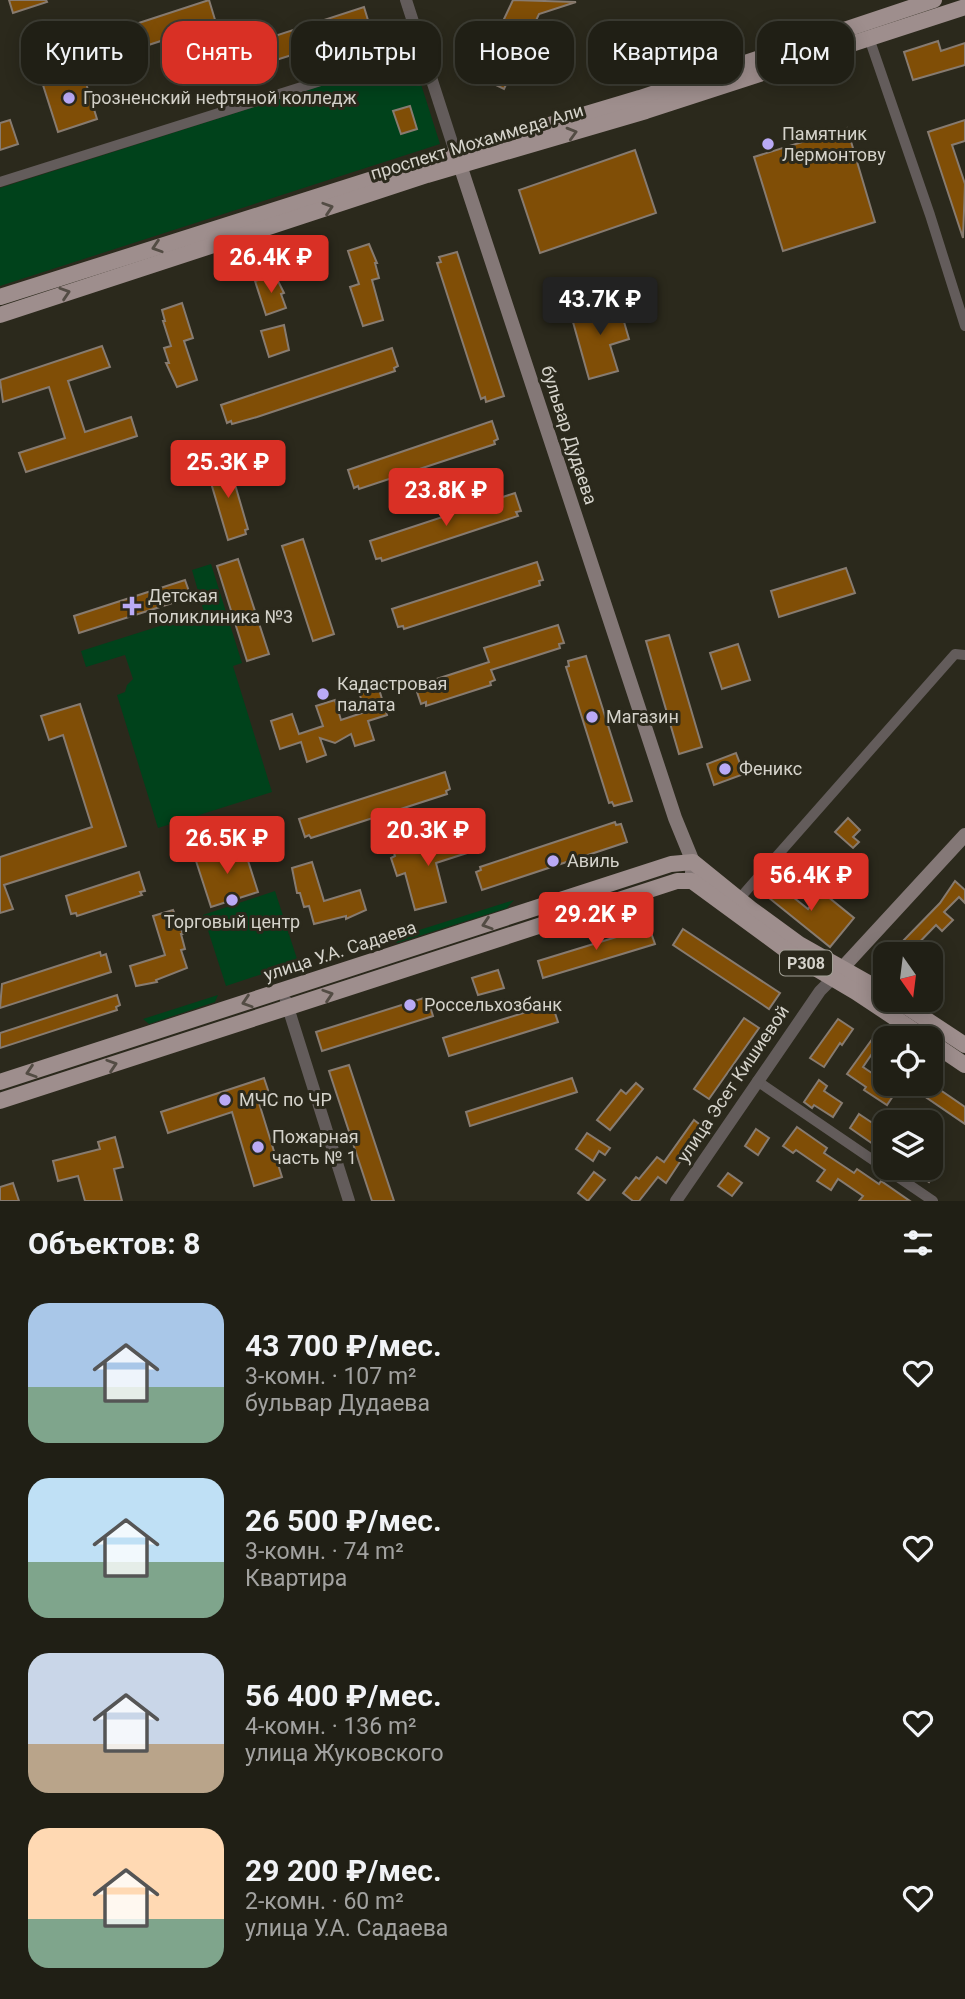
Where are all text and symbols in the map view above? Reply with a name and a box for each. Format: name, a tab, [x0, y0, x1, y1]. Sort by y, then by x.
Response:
chip: Купить	[21, 21, 148, 84]
chip: Снять	[162, 21, 277, 84]
chip: Фильтры	[291, 21, 441, 84]
chip: Новое	[455, 21, 574, 84]
chip: Квартира	[588, 21, 743, 84]
chip: Дом	[757, 21, 854, 84]
place label: Грозненский нефтяной колледж	[83, 87, 357, 108]
marker: Грозненский нефтяной колледж	[61, 90, 77, 106]
street label: проспект Мохаммеда Али	[368, 99, 586, 184]
place label: Памятник Лермонтову	[782, 123, 886, 165]
one-way arrow	[566, 126, 578, 141]
marker: Памятник Лермонтову	[760, 136, 776, 152]
one-way arrow	[321, 201, 333, 216]
pin: 26.4K ₽	[206, 236, 336, 295]
one-way arrow	[151, 239, 163, 254]
text: 26.4K ₽	[230, 244, 312, 271]
pin: 43.7K ₽	[535, 278, 665, 337]
text: 43.7K ₽	[559, 286, 641, 313]
one-way arrow	[59, 287, 71, 302]
street label: бульвар Дудаева	[537, 363, 602, 507]
pin: 25.3K ₽	[163, 440, 293, 500]
text: 25.3K ₽	[187, 449, 269, 476]
pin: 23.8K ₽	[381, 468, 511, 528]
text: 23.8K ₽	[405, 477, 487, 504]
place label: Детская поликлиника №3	[148, 585, 293, 627]
marker: Детская поликлиника №3	[122, 596, 142, 616]
place label: Кадастровая палата	[337, 673, 447, 715]
marker: Кадастровая палата	[315, 686, 331, 702]
place label: Магазин	[606, 706, 679, 727]
marker: Магазин	[584, 709, 600, 725]
place label: Феникс	[739, 758, 802, 779]
marker: Феникс	[717, 761, 733, 777]
pin: 20.3K ₽	[363, 808, 493, 868]
pin: 26.5K ₽	[162, 816, 292, 876]
text: 20.3K ₽	[387, 817, 469, 844]
text: 26.5K ₽	[186, 825, 268, 852]
place label: Авиль	[567, 850, 620, 871]
marker: Авиль	[545, 853, 561, 869]
pin: 56.4K ₽	[746, 853, 876, 913]
text: 56.4K ₽	[770, 862, 852, 889]
marker: Торговый центр	[224, 892, 240, 908]
pin: 29.2K ₽	[531, 892, 661, 952]
text: 29.2K ₽	[555, 901, 637, 928]
place label: Торговый центр	[164, 911, 300, 932]
street label: улица У.А. Садаева	[261, 916, 419, 985]
one-way arrow	[481, 916, 494, 930]
north arrow	[873, 942, 943, 1012]
map controls	[873, 942, 943, 1180]
road number: P308	[780, 951, 832, 976]
one-way arrow	[322, 988, 334, 1003]
one-way arrow	[242, 994, 254, 1008]
place label: Россельхозбанк	[424, 994, 562, 1015]
marker: Россельхозбанк	[402, 997, 418, 1013]
street label: улица Эсет Кишиевой	[672, 1001, 793, 1166]
button: locate	[873, 1026, 943, 1096]
one-way arrow	[105, 1059, 117, 1073]
one-way arrow	[25, 1064, 38, 1078]
place label: МЧС по ЧР	[239, 1089, 332, 1110]
marker: МЧС по ЧР	[217, 1092, 233, 1108]
button: layers	[873, 1110, 943, 1180]
place label: Пожарная часть № 1	[272, 1126, 359, 1168]
marker: Пожарная часть № 1	[250, 1139, 266, 1155]
icon: filters	[899, 1224, 937, 1262]
text: Объектов: 8	[28, 1226, 200, 1261]
text: 43 700 ₽/мес.	[245, 1328, 442, 1363]
icon: home	[84, 1331, 168, 1415]
icon: heart	[899, 1354, 937, 1392]
text: 3-комн. · 107 m²	[245, 1363, 417, 1390]
text: бульвар Дудаева	[245, 1390, 430, 1417]
text: 26 500 ₽/мес.	[245, 1503, 442, 1538]
icon: home	[84, 1506, 168, 1590]
icon: heart	[899, 1529, 937, 1567]
text: 3-комн. · 74 m²	[245, 1538, 404, 1565]
text: Квартира	[245, 1565, 347, 1592]
text: 56 400 ₽/мес.	[245, 1678, 442, 1713]
icon: home	[84, 1681, 168, 1765]
icon: heart	[899, 1704, 937, 1742]
text: 4-комн. · 136 m²	[245, 1713, 417, 1740]
text: улица Жуковского	[245, 1740, 444, 1767]
text: 29 200 ₽/мес.	[245, 1853, 442, 1888]
icon: home	[84, 1856, 168, 1940]
icon: heart	[899, 1879, 937, 1917]
text: 2-комн. · 60 m²	[245, 1888, 404, 1915]
text: улица У.А. Садаева	[245, 1915, 448, 1942]

